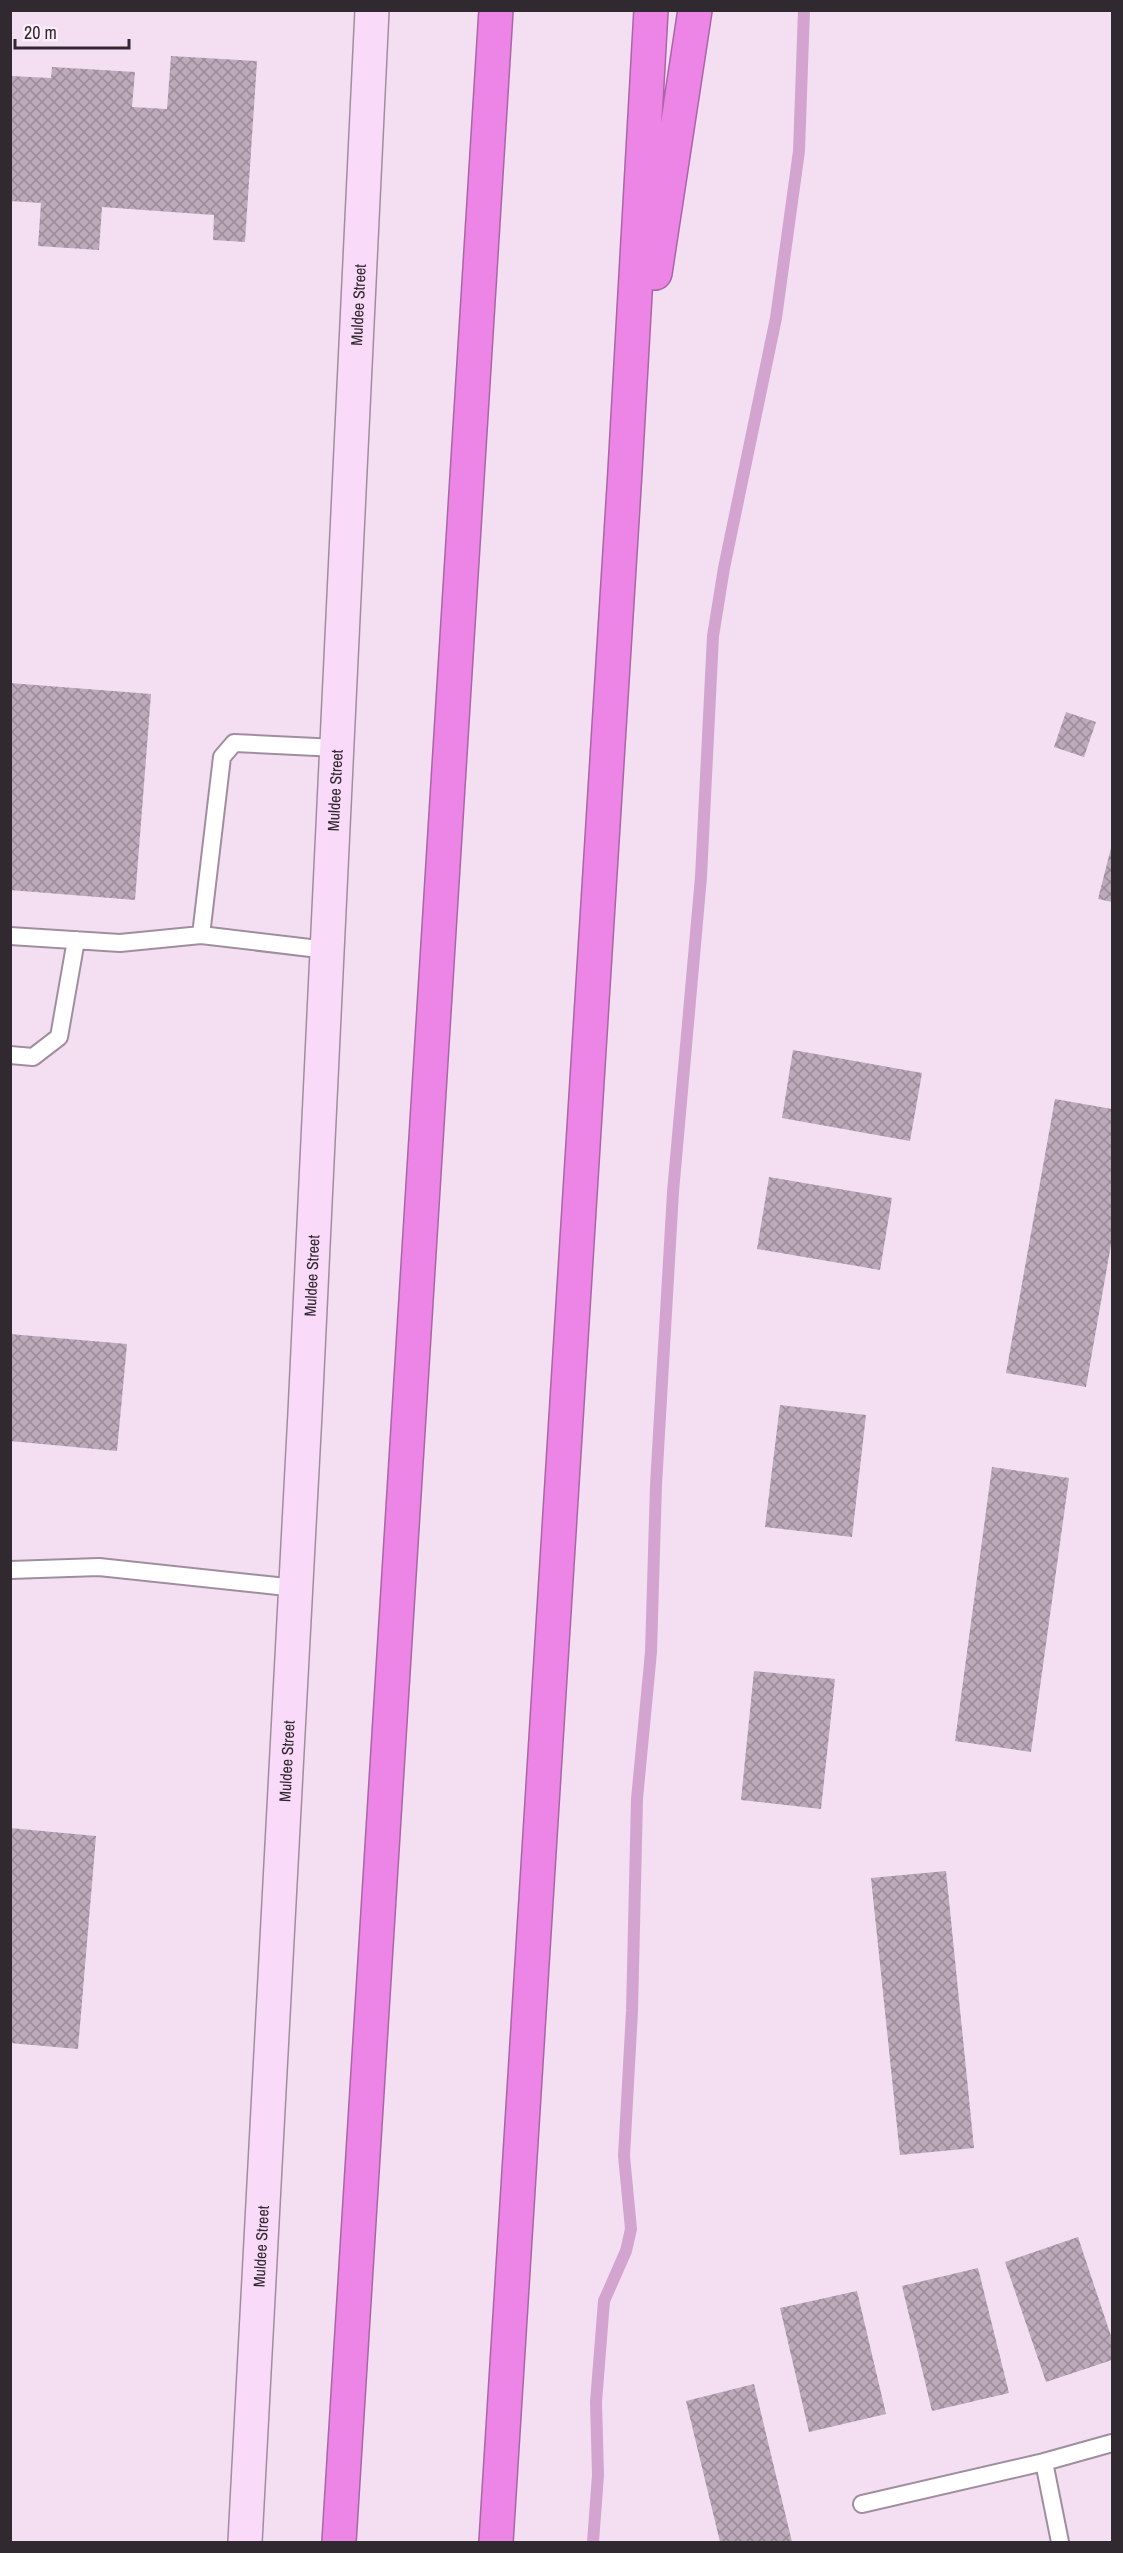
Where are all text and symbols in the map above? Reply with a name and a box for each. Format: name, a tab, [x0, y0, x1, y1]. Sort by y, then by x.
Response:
scale bar	[15, 12, 129, 50]
text: 20 m	[24, 20, 57, 45]
street label: Muldee Street	[345, 263, 371, 346]
street label: Muldee Street	[322, 749, 348, 832]
street label: Muldee Street	[299, 1234, 325, 1317]
street label: Muldee Street	[273, 1719, 300, 1803]
street label: Muldee Street	[248, 2205, 274, 2288]

